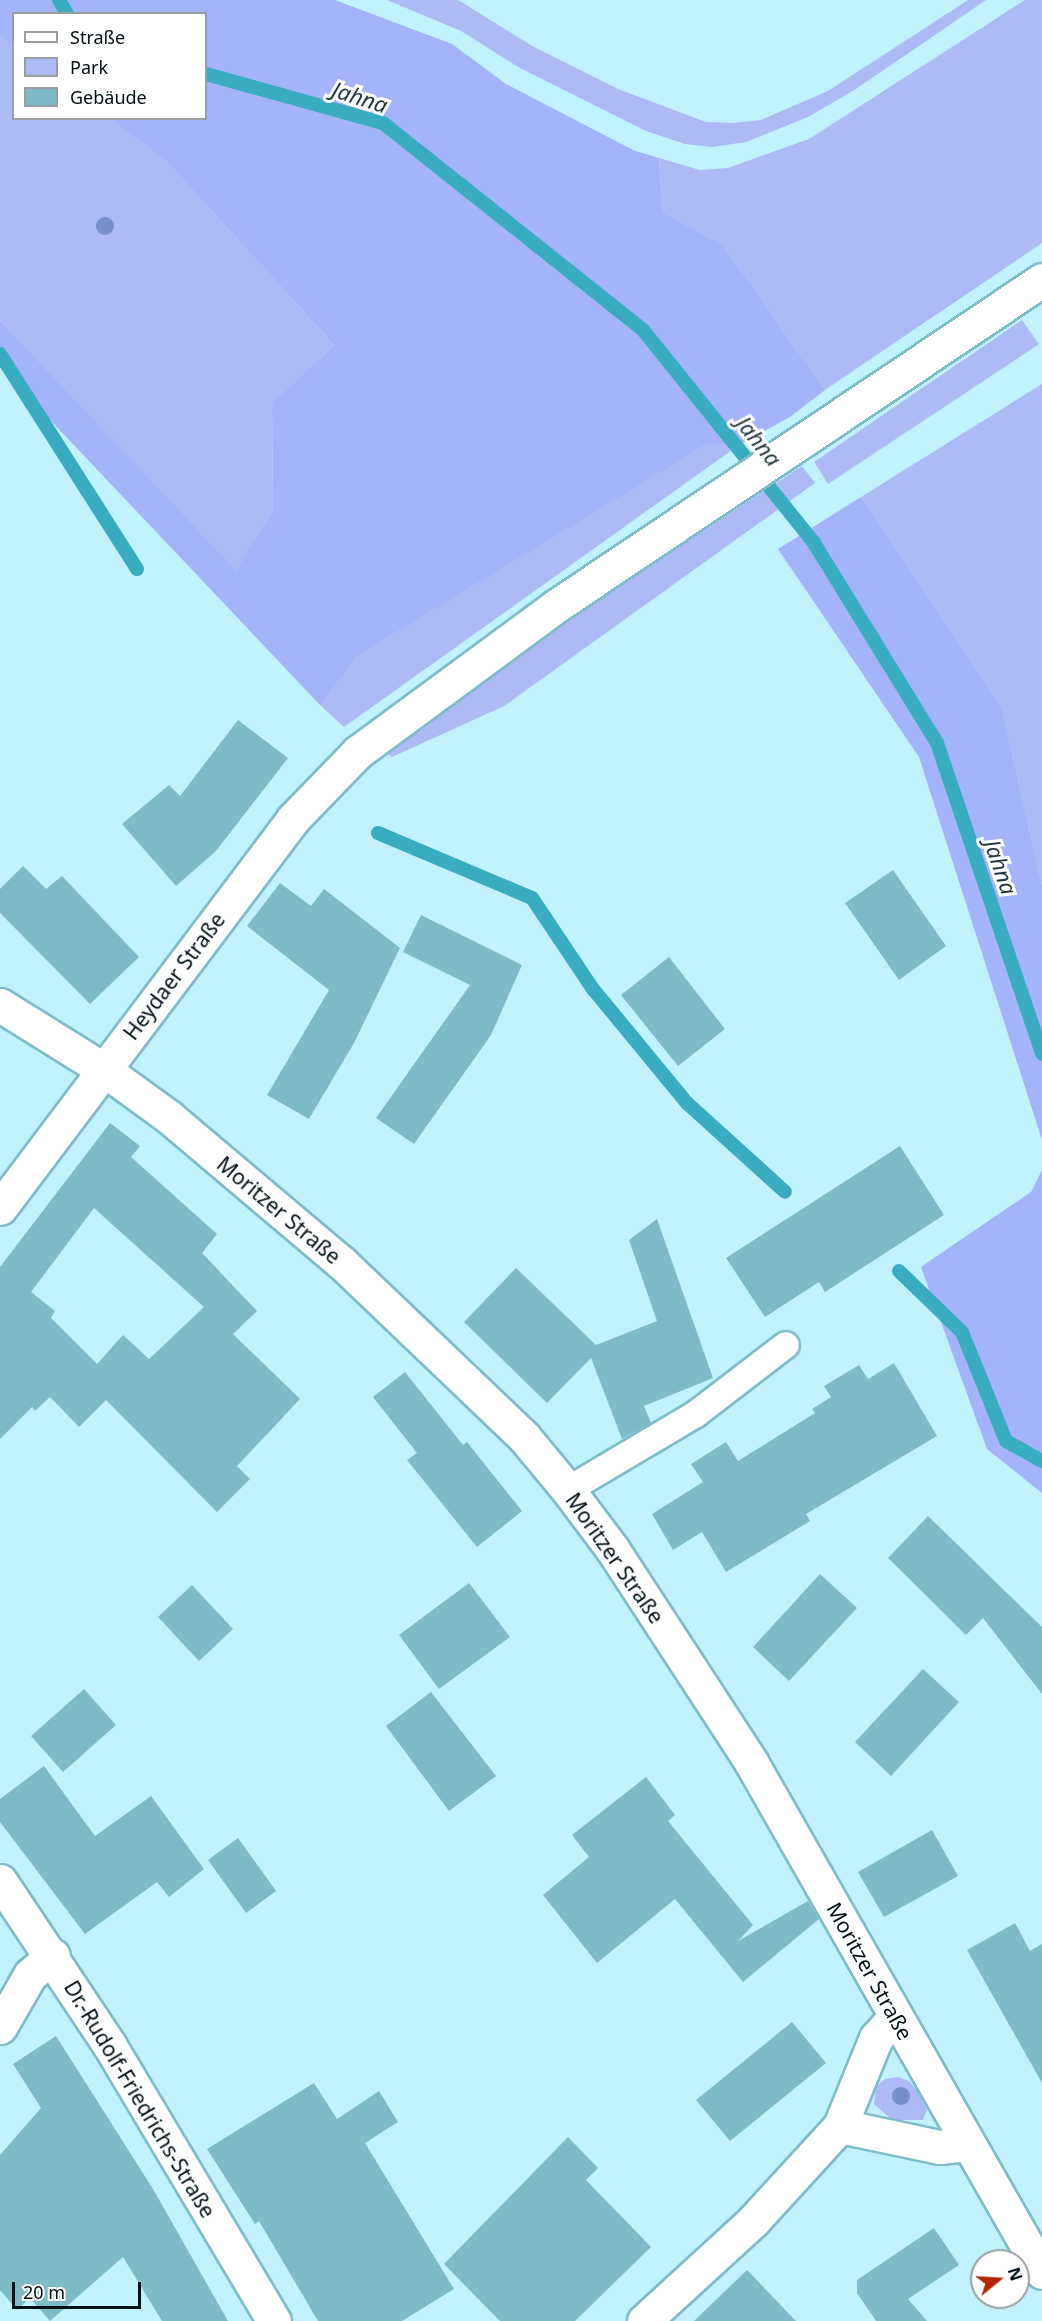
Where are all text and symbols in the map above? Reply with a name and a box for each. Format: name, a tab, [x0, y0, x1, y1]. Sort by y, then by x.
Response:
legend	[12, 12, 207, 120]
text: Straße	[70, 25, 125, 49]
text: Park	[70, 55, 108, 79]
water label: Jahna	[329, 76, 391, 118]
text: Gebäude	[70, 85, 147, 109]
water label: Jahna	[731, 411, 787, 471]
water label: Jahna	[979, 836, 1023, 898]
street label: Heydaer Straße	[118, 907, 230, 1045]
street label: Moritzer Straße	[212, 1151, 346, 1269]
street label: Moritzer Straße	[561, 1488, 669, 1628]
street label: Moritzer Straße	[822, 1898, 918, 2044]
street label: Dr.-Rudolf-Friedrichs-Straße	[59, 1976, 221, 2222]
north arrow	[970, 2249, 1030, 2309]
text: N	[1003, 2264, 1028, 2284]
scale bar	[15, 2270, 144, 2308]
text: 20 m	[23, 2280, 65, 2304]

